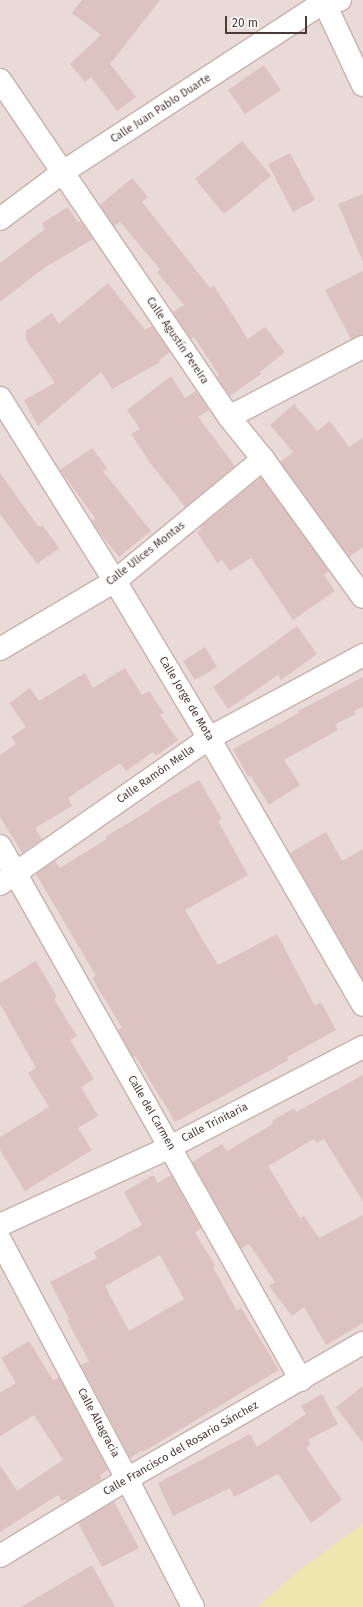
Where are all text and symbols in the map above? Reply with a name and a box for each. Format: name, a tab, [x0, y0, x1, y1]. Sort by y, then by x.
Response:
scale bar	[227, 8, 309, 34]
text: 20 m	[232, 16, 258, 30]
street label: Calle Juan Pablo Duarte	[108, 72, 214, 146]
street label: Calle Agustín Pereira	[143, 295, 211, 387]
street label: Calle Ulices Montas	[104, 519, 188, 589]
street label: Calle Jorge de Mota	[156, 655, 216, 743]
street label: Calle Ramón Mella	[115, 743, 197, 807]
street label: Calle del Carmen	[124, 1073, 178, 1153]
street label: Calle Trinitaria	[180, 1101, 250, 1145]
street label: Calle Altagracia	[74, 1386, 122, 1460]
street label: Calle Francisco del Rosario Sánchez	[101, 1399, 261, 1499]

